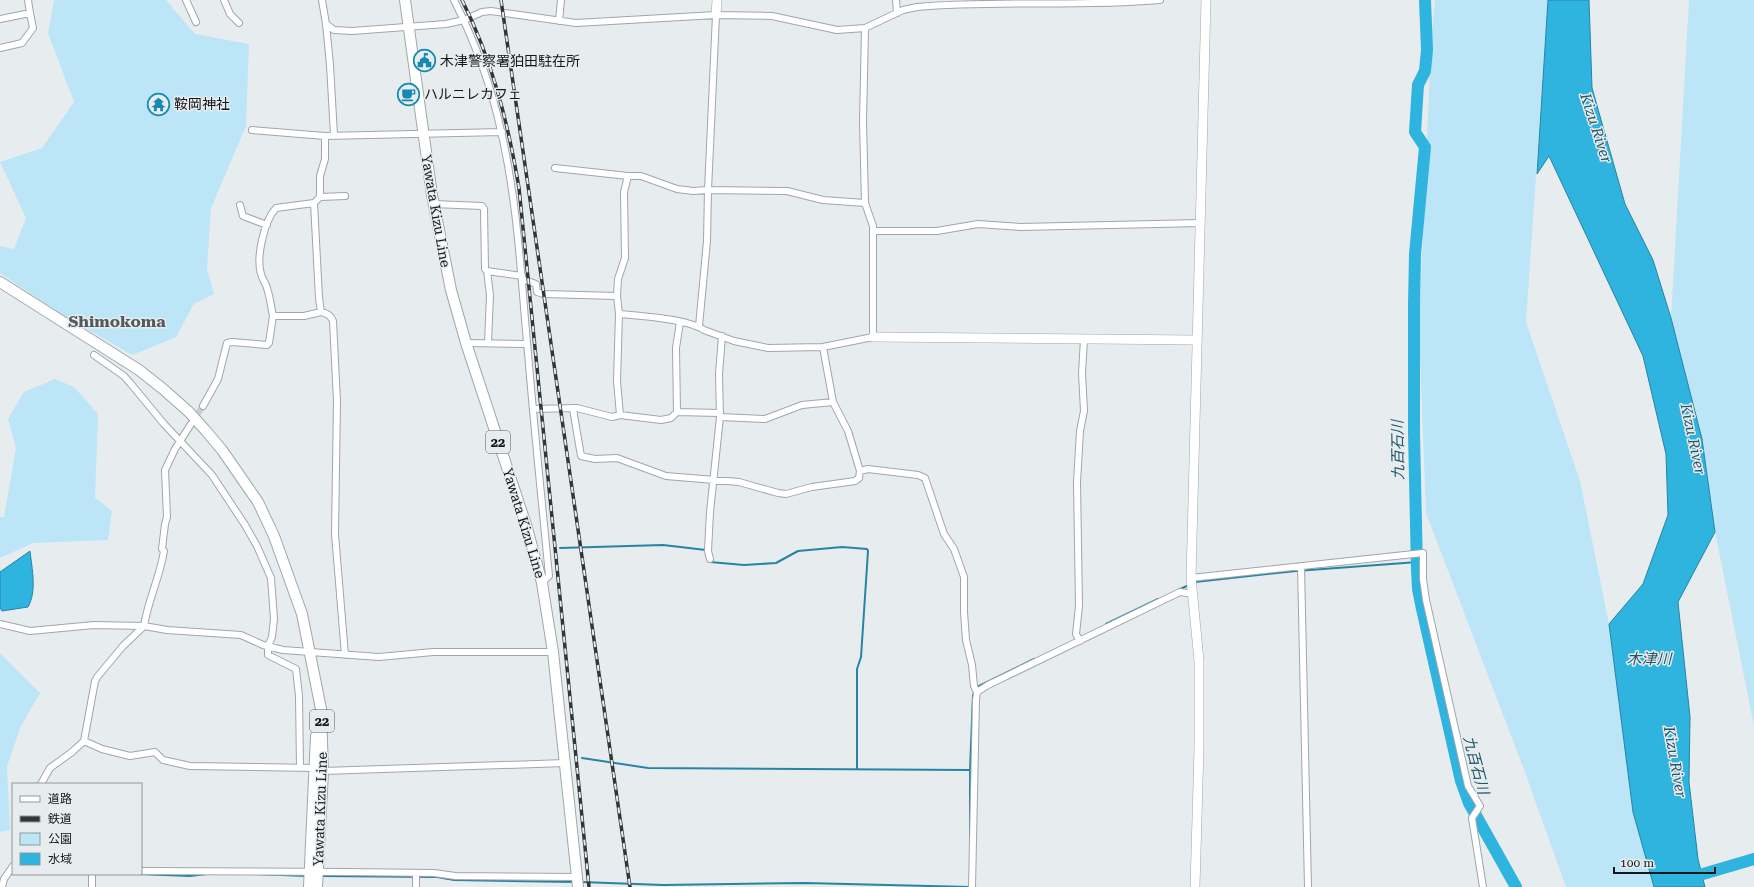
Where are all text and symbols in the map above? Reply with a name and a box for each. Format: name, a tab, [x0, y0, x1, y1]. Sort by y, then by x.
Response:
public building icon: 木津警察署狛田駐在所	[411, 48, 437, 74]
place label: 木津警察署狛田駐在所	[440, 53, 580, 69]
cafe icon: ハルニレカフェ	[396, 81, 422, 107]
place label: ハルニレカフェ	[424, 86, 522, 102]
water label: Kizu River	[1576, 90, 1616, 166]
temple icon: 鞍岡神社	[146, 91, 172, 117]
place label: 鞍岡神社	[174, 96, 230, 112]
street label: Yawata Kizu Line	[418, 153, 454, 269]
district label: Shimokoma	[68, 312, 166, 331]
water label: Kizu River	[1676, 401, 1709, 477]
water label: 九百石川	[1388, 418, 1408, 480]
road number: 22	[486, 431, 510, 453]
street label: Yawata Kizu Line	[500, 466, 548, 580]
water label: 木津川	[1626, 650, 1673, 668]
road number: 22	[310, 710, 334, 732]
water label: Kizu River	[1660, 724, 1690, 800]
water label: 九百石川	[1460, 734, 1493, 798]
street label: Yawata Kizu Line	[310, 751, 330, 866]
legend	[12, 783, 142, 875]
text: 道路	[48, 792, 72, 806]
text: 鉄道	[48, 812, 72, 826]
text: 公園	[48, 832, 72, 846]
scale bar	[1614, 849, 1715, 875]
text: 水域	[48, 852, 72, 866]
text: 100 m	[1620, 856, 1654, 870]

